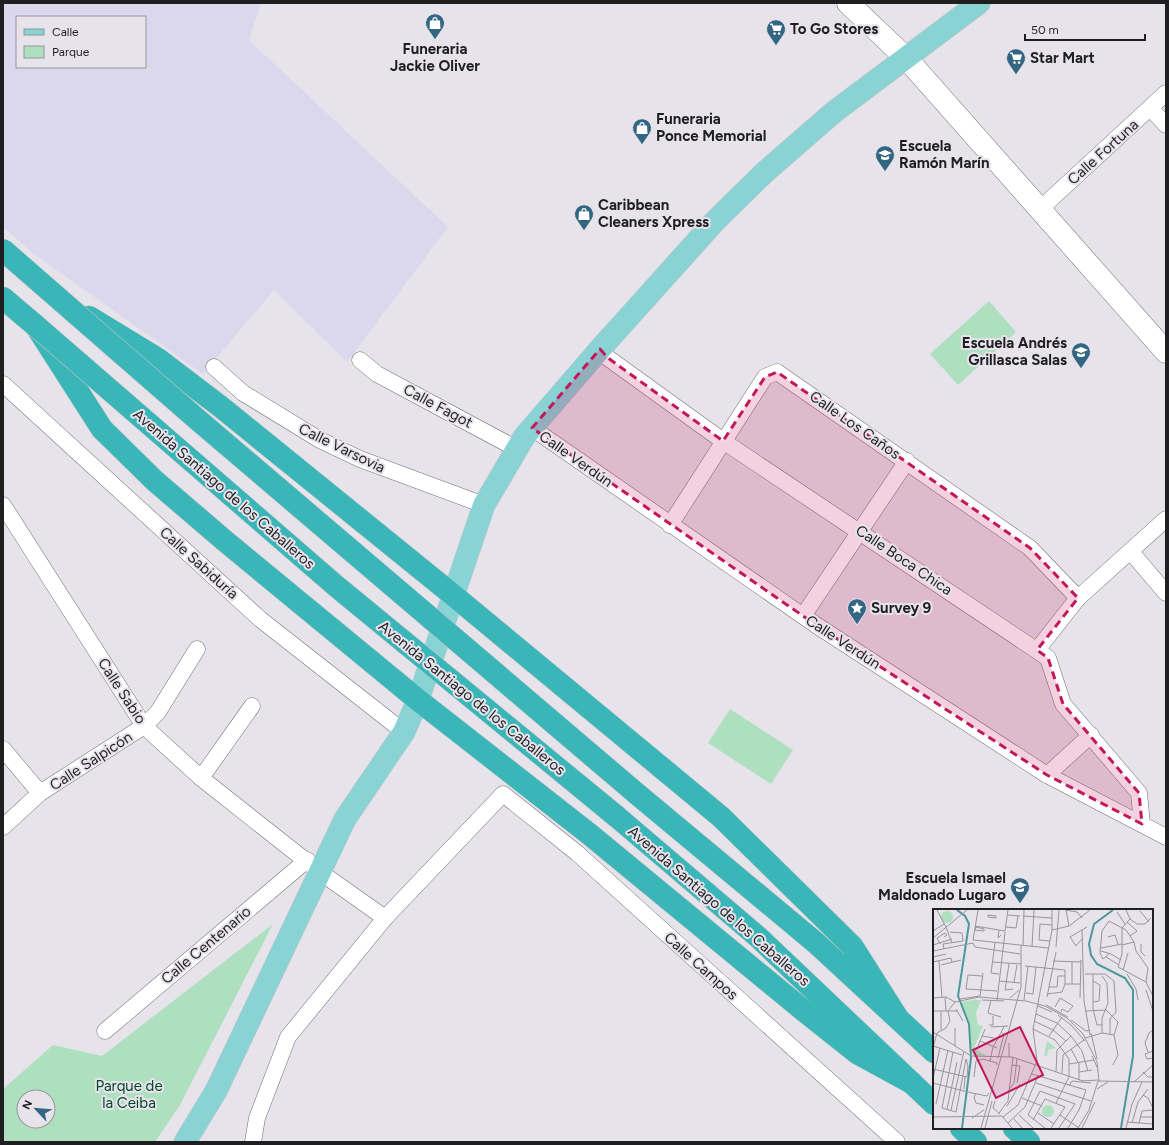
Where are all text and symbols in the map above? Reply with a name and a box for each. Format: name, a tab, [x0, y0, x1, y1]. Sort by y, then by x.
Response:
shop icon: Funeraria Jackie Oliver	[424, 12, 446, 40]
legend	[16, 16, 146, 68]
scale bar	[1025, 16, 1145, 42]
supermarket icon: To Go Stores	[765, 18, 787, 46]
place label: To Go Stores	[790, 20, 878, 38]
text: 50 m	[1031, 23, 1059, 37]
text: Calle	[52, 25, 79, 39]
place label: Funeraria Jackie Oliver	[390, 40, 480, 75]
text: Parque	[52, 45, 90, 59]
supermarket icon: Star Mart	[1005, 47, 1027, 75]
place label: Star Mart	[1030, 49, 1095, 67]
place label: Funeraria Ponce Memorial	[656, 110, 766, 145]
street label: Calle Fortuna	[1064, 116, 1142, 188]
shop icon: Funeraria Ponce Memorial	[631, 117, 653, 145]
place label: Escuela Ramón Marín	[899, 137, 990, 172]
school or university icon: Escuela Ramón Marín	[874, 144, 896, 172]
place label: Caribbean Cleaners Xpress	[598, 196, 709, 231]
shop icon: Caribbean Cleaners Xpress	[573, 203, 595, 231]
place label: Escuela Andrés Grillasca Salas	[962, 334, 1067, 369]
school or university icon: Escuela Andrés Grillasca Salas	[1070, 341, 1092, 369]
street label: Calle Fagot	[400, 380, 476, 432]
street label: Calle Los Caños	[806, 387, 904, 463]
street label: Avenida Santiago de los Caballeros	[129, 405, 319, 573]
street label: Calle Varsovia	[296, 419, 388, 477]
street label: Calle Verdún	[536, 427, 616, 491]
street label: Calle Boca Chica	[852, 521, 956, 599]
street label: Calle Sabiduría	[156, 523, 242, 603]
place icon: Survey 9	[846, 597, 868, 625]
place label: Survey 9	[871, 599, 932, 617]
street label: Calle Verdún	[802, 611, 884, 673]
street label: Avenida Santiago de los Caballeros	[375, 617, 569, 779]
street label: Calle Sabio	[94, 655, 150, 728]
street label: Calle Salpicón	[46, 728, 136, 794]
street label: Avenida Santiago de los Caballeros	[624, 822, 814, 990]
place label: Escuela Ismael Maldonado Lugaro	[878, 869, 1006, 904]
school or university icon: Escuela Ismael Maldonado Lugaro	[1009, 876, 1031, 904]
street label: Calle Centenario	[158, 902, 255, 988]
inset map	[933, 909, 1153, 1129]
street label: Calle Campos	[661, 928, 741, 1004]
park label: Parque de la Ceiba	[95, 1077, 163, 1112]
north arrow	[16, 1089, 56, 1129]
text: N	[20, 1098, 35, 1112]

